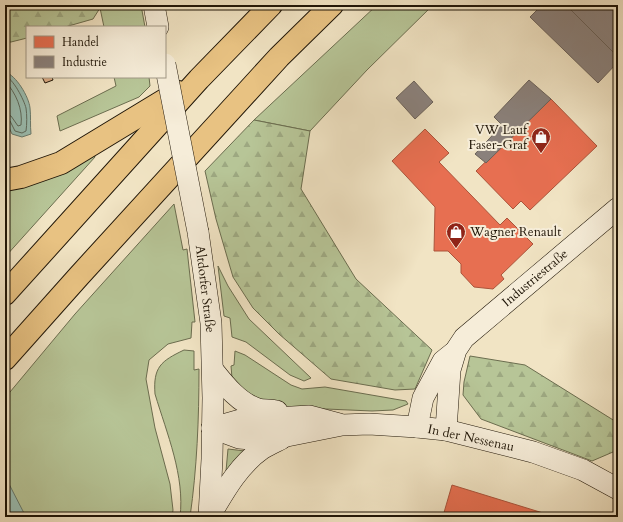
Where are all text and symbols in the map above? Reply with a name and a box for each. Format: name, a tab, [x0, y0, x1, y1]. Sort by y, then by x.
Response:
legend	[26, 26, 166, 78]
text: Handel	[62, 34, 99, 50]
text: Industrie	[62, 54, 107, 70]
place label: VW Lauf Faser-Graf	[469, 121, 529, 154]
shop icon: VW Lauf Faser-Graf	[530, 126, 552, 154]
shop icon: Wagner Renault	[445, 221, 467, 249]
place label: Wagner Renault	[469, 223, 561, 241]
street label: Altdorfer Straße	[191, 244, 219, 334]
street label: Industriestraße	[498, 245, 572, 311]
street label: In der Nessenau	[426, 420, 516, 456]

